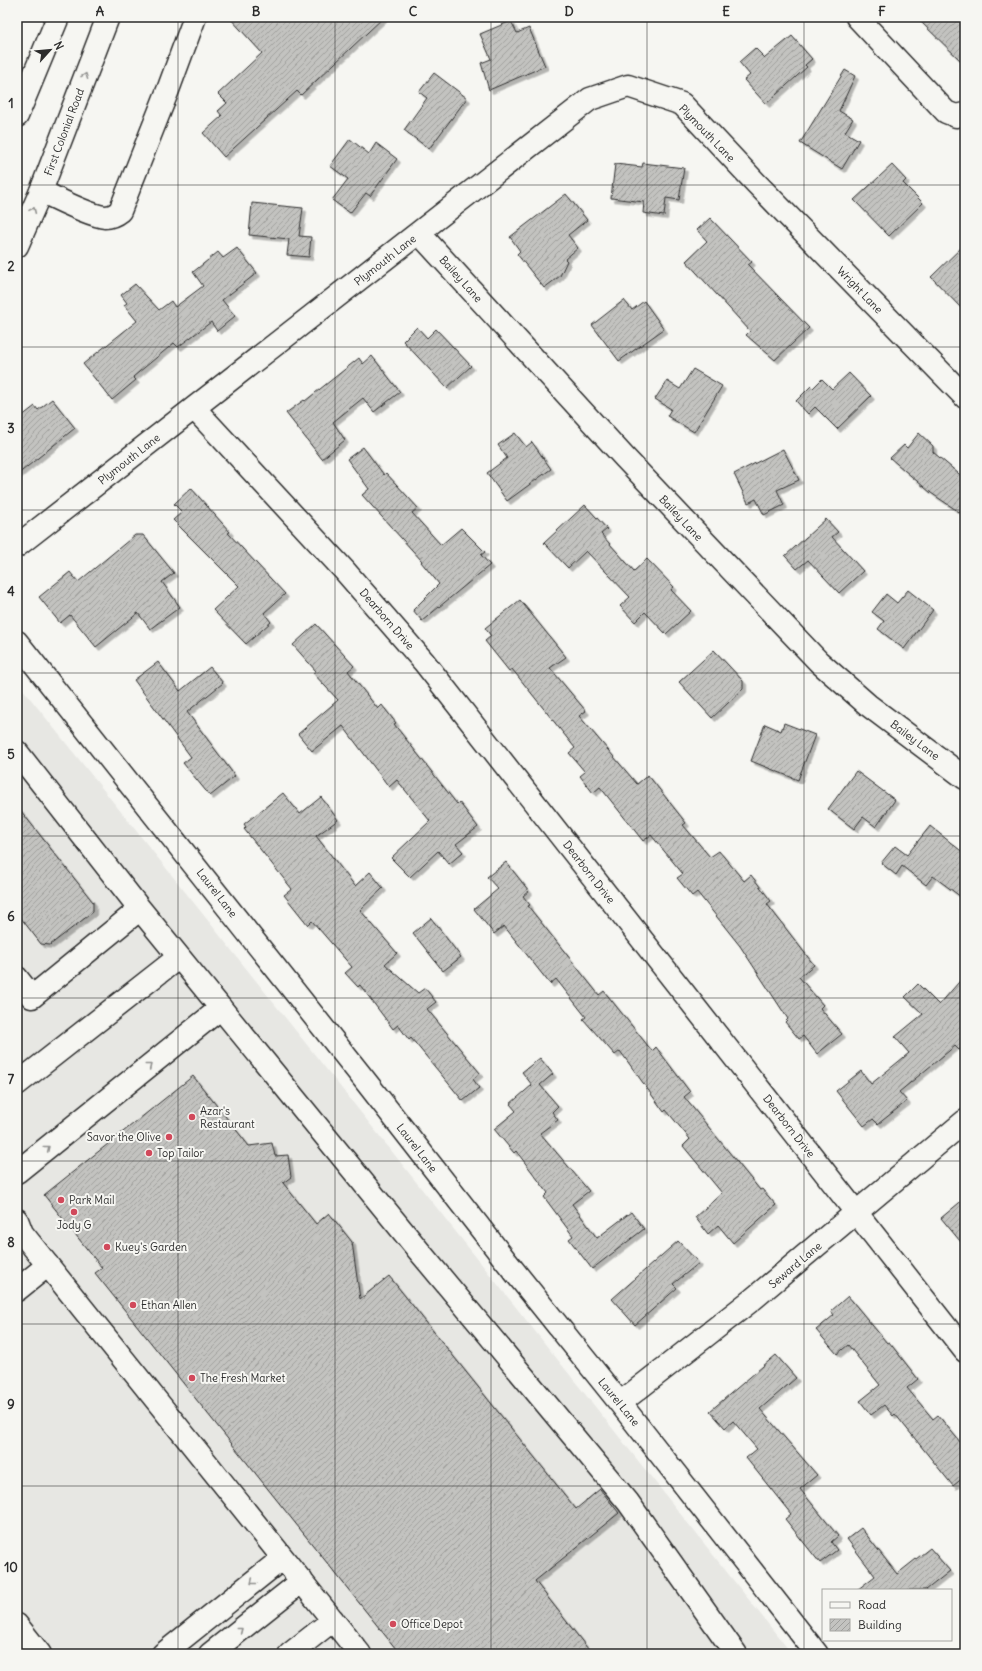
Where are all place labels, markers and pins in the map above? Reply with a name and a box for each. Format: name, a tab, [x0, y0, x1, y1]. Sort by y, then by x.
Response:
place label: Azar's Restaurant	[200, 1104, 255, 1131]
marker: Azar's Restaurant	[187, 1112, 197, 1122]
place label: Savor the Olive	[87, 1130, 161, 1144]
marker: Savor the Olive	[164, 1132, 174, 1142]
place label: Top Tailor	[157, 1146, 205, 1160]
marker: Top Tailor	[144, 1148, 154, 1158]
place label: Park Mail	[69, 1193, 114, 1207]
marker: Park Mail	[56, 1195, 66, 1205]
marker: Jody G	[69, 1207, 79, 1217]
place label: Jody G	[56, 1218, 92, 1232]
place label: Kuey's Garden	[115, 1240, 187, 1254]
marker: Kuey's Garden	[102, 1242, 112, 1252]
place label: Ethan Allen	[141, 1298, 197, 1312]
marker: Ethan Allen	[128, 1300, 138, 1310]
place label: The Fresh Market	[200, 1371, 286, 1385]
marker: The Fresh Market	[187, 1373, 197, 1383]
place label: Office Depot	[401, 1617, 463, 1631]
marker: Office Depot	[388, 1619, 398, 1629]

